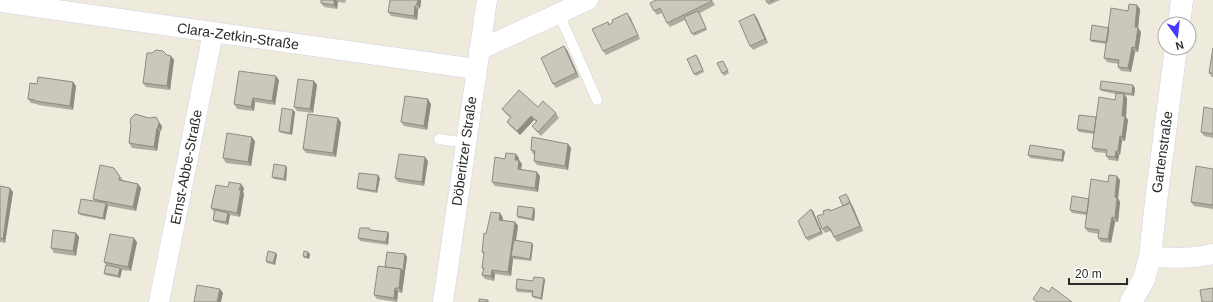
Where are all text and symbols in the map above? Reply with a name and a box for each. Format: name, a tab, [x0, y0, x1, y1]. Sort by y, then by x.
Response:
north arrow	[1157, 16, 1197, 56]
street label: Clara-Zetkin-Straße	[176, 20, 300, 53]
text: N	[1174, 39, 1185, 52]
street label: Döberitzer Straße	[448, 95, 480, 207]
street label: Ernst-Abbe-Straße	[167, 108, 205, 226]
street label: Gartenstraße	[1148, 110, 1176, 194]
scale bar	[1069, 260, 1127, 286]
text: 20 m	[1075, 267, 1102, 281]

